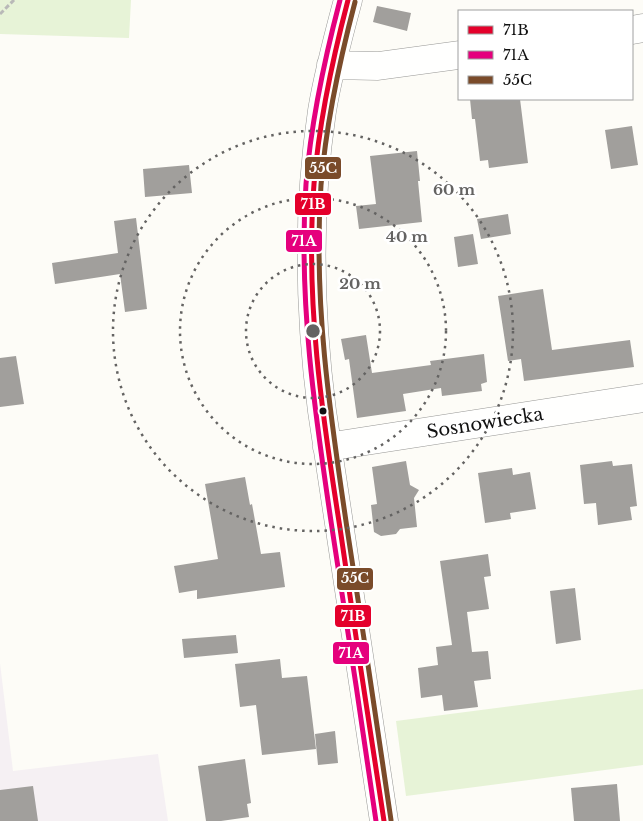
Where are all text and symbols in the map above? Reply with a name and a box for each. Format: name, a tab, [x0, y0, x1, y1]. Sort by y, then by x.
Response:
legend	[458, 10, 633, 100]
text: 71B	[503, 20, 529, 39]
text: 71A	[503, 45, 529, 64]
text: 55C	[503, 70, 532, 89]
line badge: 55C	[304, 156, 342, 180]
text: 55C	[309, 159, 337, 177]
text: 60 m	[433, 180, 475, 199]
line badge: 71B	[294, 192, 332, 216]
text: 71B	[301, 195, 325, 213]
text: 40 m	[386, 227, 428, 246]
line badge: 71A	[285, 229, 323, 253]
text: 71A	[291, 232, 317, 250]
text: 20 m	[339, 274, 381, 293]
centre of rings	[304, 322, 322, 340]
street label: Sosnowiecka	[425, 403, 545, 443]
unlabelled marker	[318, 406, 328, 416]
line badge: 55C	[336, 567, 374, 591]
text: 55C	[341, 569, 369, 587]
line badge: 71B	[334, 604, 372, 628]
text: 71B	[341, 607, 365, 625]
line badge: 71A	[332, 641, 370, 665]
text: 71A	[338, 644, 364, 662]

